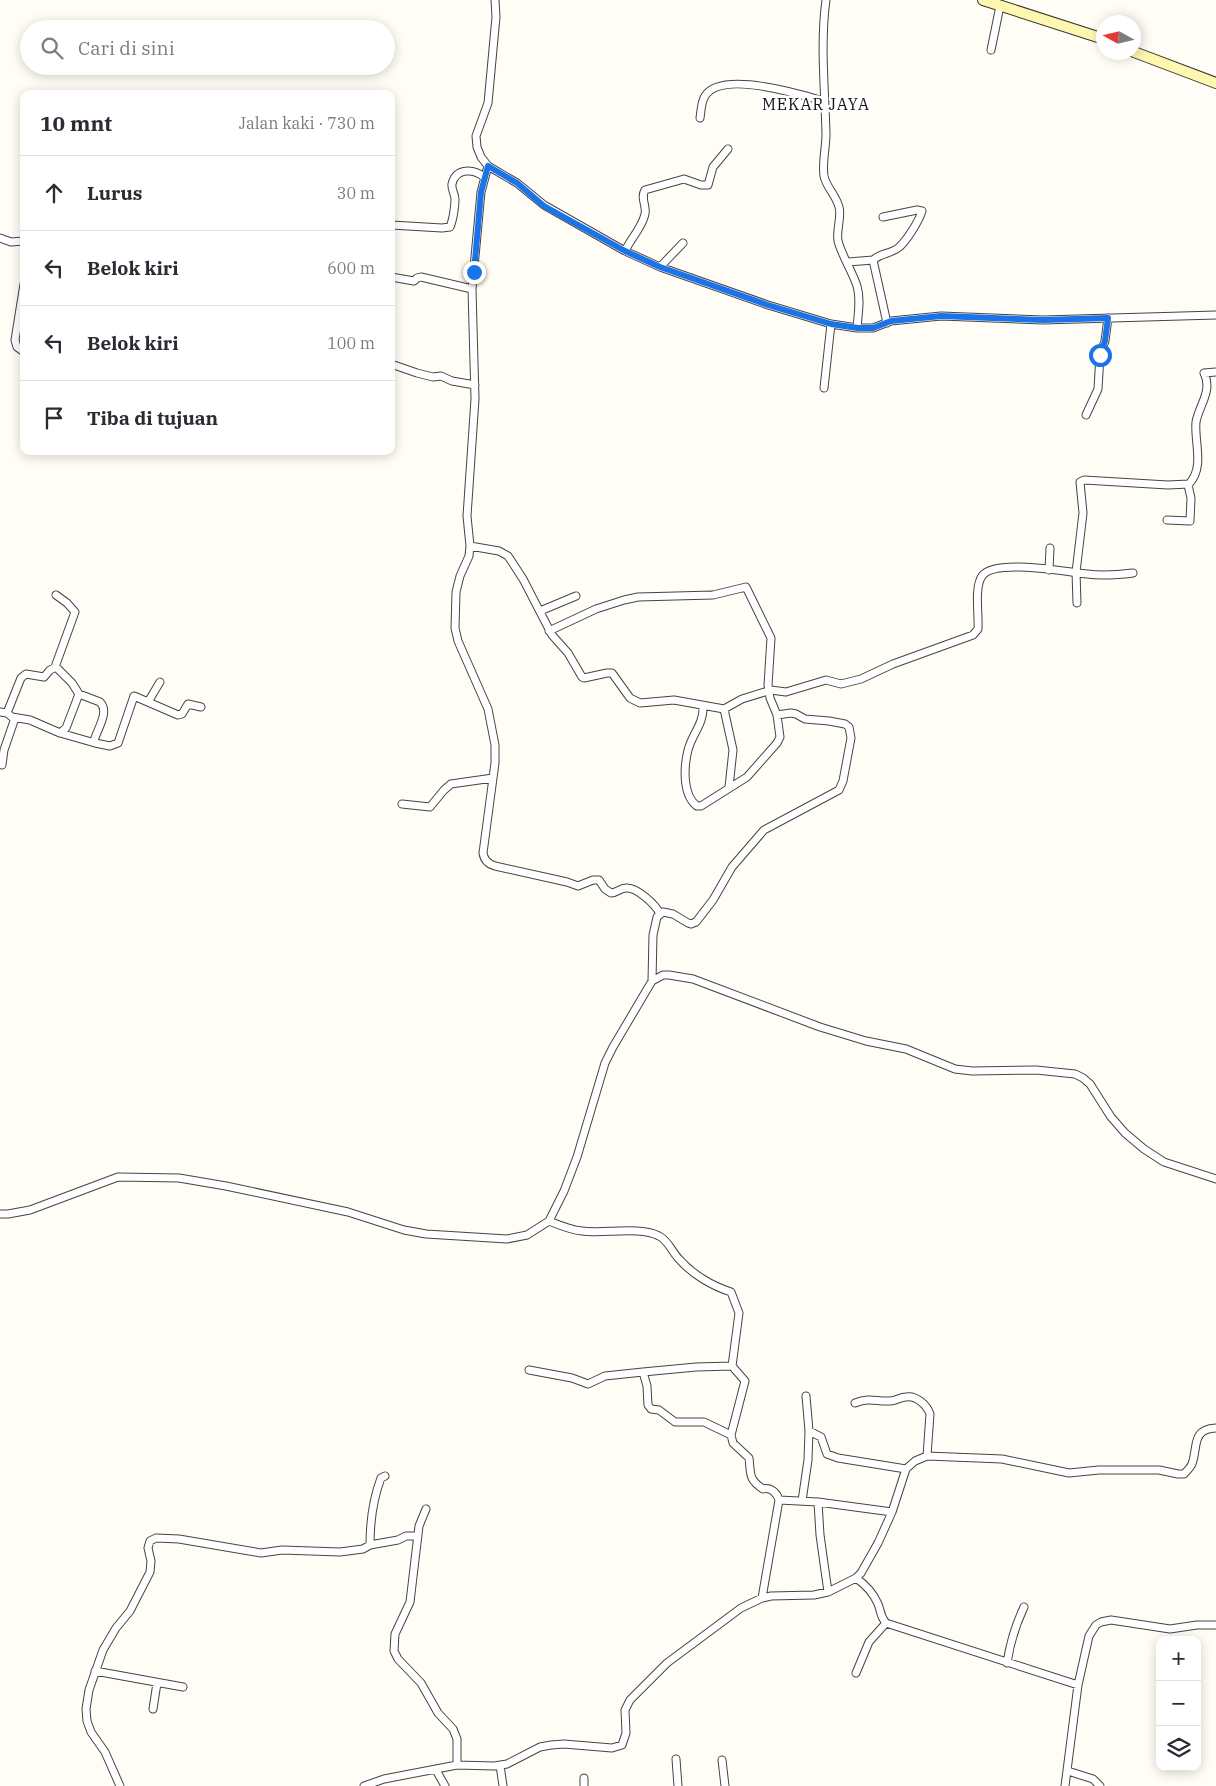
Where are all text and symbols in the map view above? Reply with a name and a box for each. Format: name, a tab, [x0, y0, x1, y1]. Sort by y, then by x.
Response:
north arrow	[1096, 15, 1141, 60]
search box	[20, 20, 395, 75]
icon: search	[38, 34, 66, 62]
text: Cari di sini	[78, 36, 175, 60]
district label: MEKAR JAYA	[762, 94, 870, 114]
text: 10 mnt	[40, 109, 112, 137]
text: Jalan kaki · 730 m	[239, 113, 375, 133]
icon: ahead	[40, 179, 68, 207]
text: Lurus	[87, 181, 142, 205]
text: 30 m	[337, 183, 375, 203]
icon: left	[40, 254, 68, 282]
text: Belok kiri	[87, 256, 179, 280]
text: 600 m	[327, 258, 375, 278]
route end	[463, 261, 486, 284]
icon: left	[40, 329, 68, 357]
text: Belok kiri	[87, 331, 179, 355]
text: 100 m	[327, 333, 375, 353]
route start	[1089, 344, 1112, 367]
icon: arrive	[40, 404, 68, 432]
text: Tiba di tujuan	[87, 406, 218, 430]
map controls	[1156, 1636, 1201, 1771]
button: +	[1156, 1636, 1201, 1681]
button: −	[1156, 1681, 1201, 1726]
button: layers	[1156, 1726, 1201, 1771]

